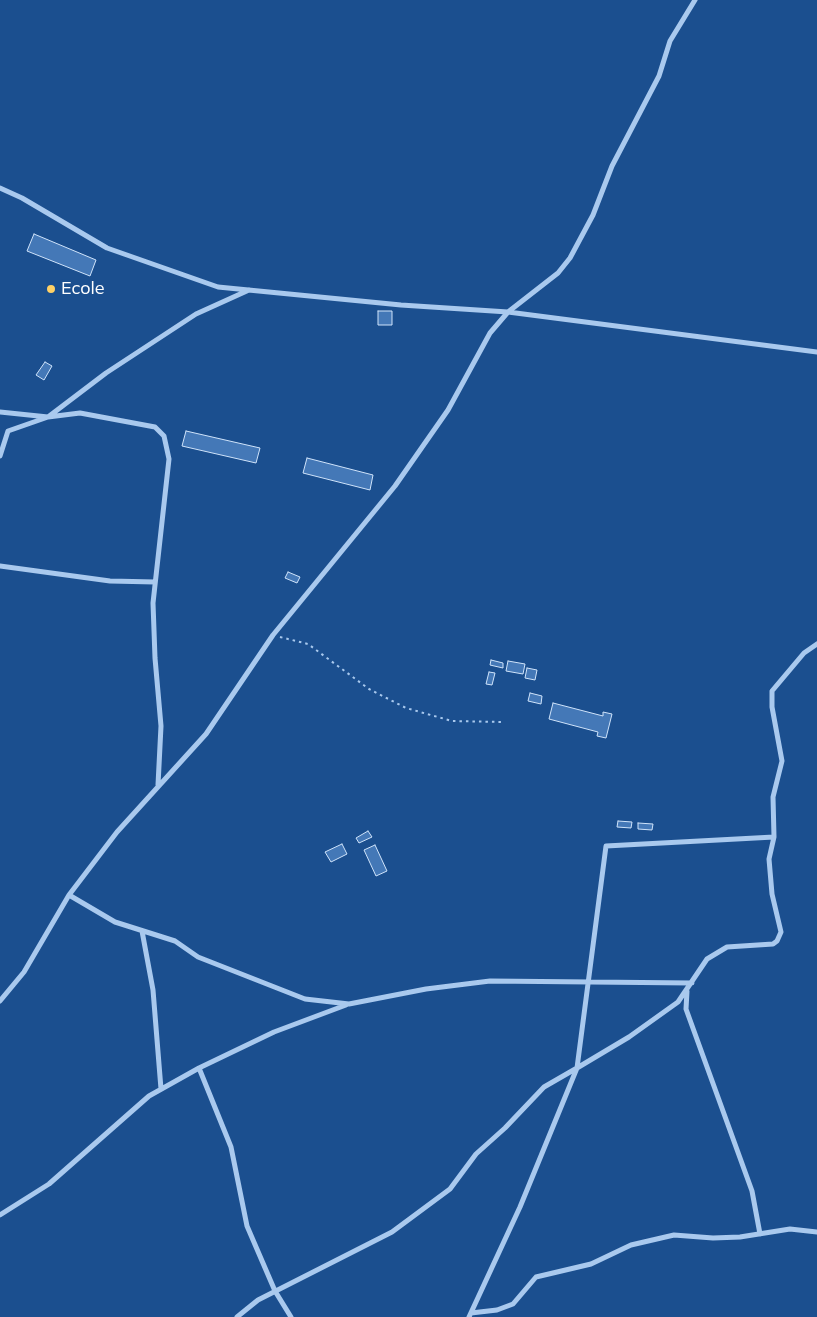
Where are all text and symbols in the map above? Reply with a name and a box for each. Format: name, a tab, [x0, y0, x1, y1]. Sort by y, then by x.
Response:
place label: Ecole	[61, 278, 105, 300]
marker: Ecole	[45, 283, 57, 295]

